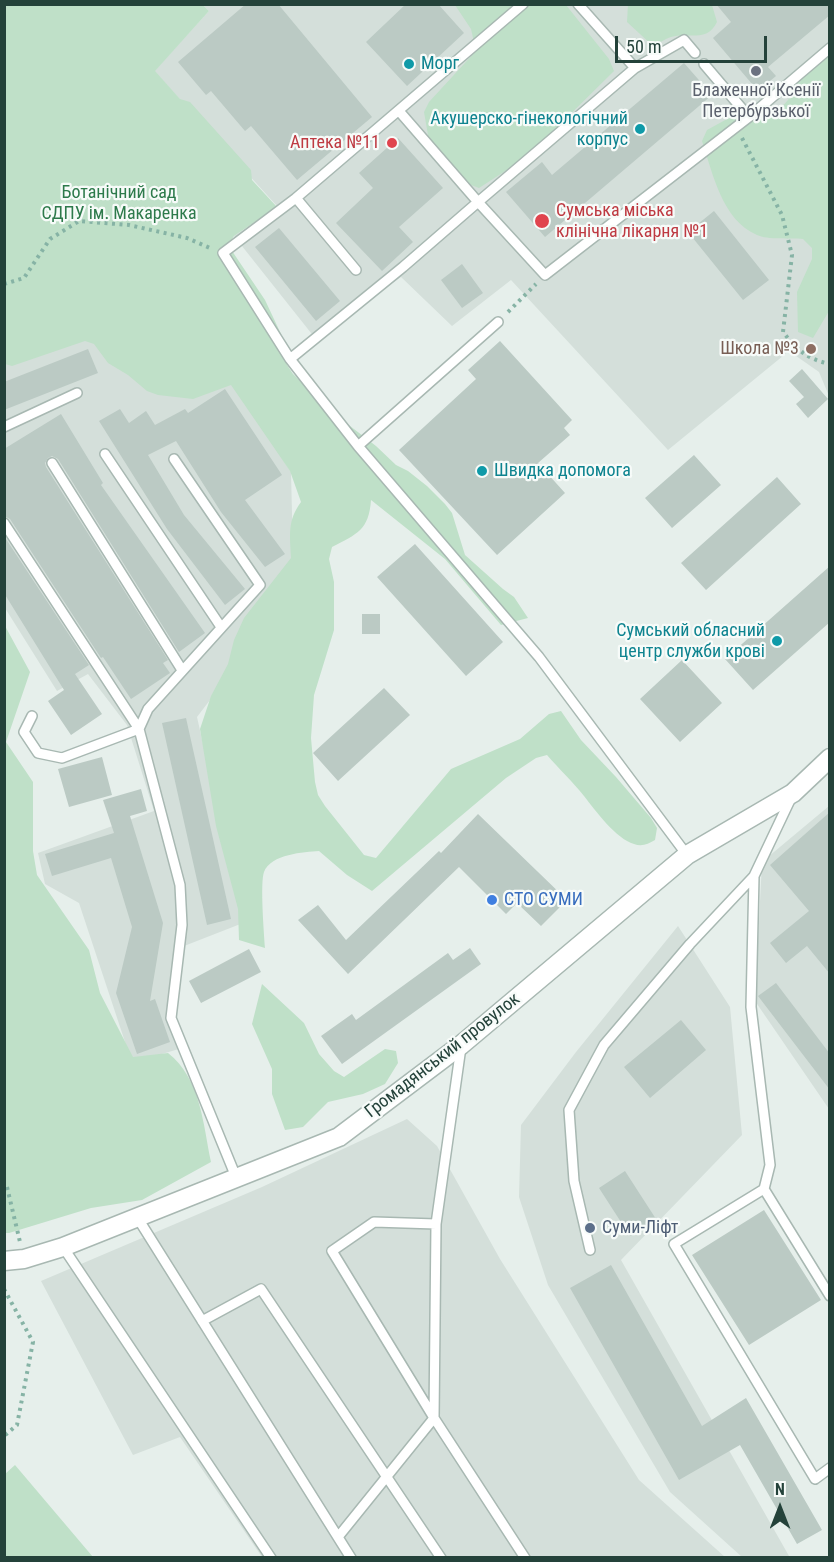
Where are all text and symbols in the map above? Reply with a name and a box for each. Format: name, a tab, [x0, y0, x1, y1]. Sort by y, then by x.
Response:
scale bar	[618, 24, 770, 62]
text: 50 m	[626, 36, 661, 57]
place label: Морг	[421, 53, 459, 75]
marker: Морг	[402, 57, 416, 71]
marker: Блаженної Ксенії Петербурзької	[749, 64, 763, 78]
place label: Блаженної Ксенії Петербурзької	[692, 80, 820, 122]
place label: Акушерско-гінекологічний корпус	[430, 108, 628, 150]
marker: Акушерско-гінекологічний корпус	[633, 122, 647, 136]
place label: Аптека №11	[290, 132, 380, 154]
marker: Аптека №11	[385, 136, 399, 150]
park label: Ботанічний сад СДПУ ім. Макаренка	[41, 182, 197, 224]
place label: Сумська міська клінічна лікарня №1	[556, 200, 708, 242]
marker: Сумська міська клінічна лікарня №1	[533, 212, 551, 230]
place label: Школа №3	[720, 338, 799, 360]
marker: Школа №3	[804, 342, 818, 356]
place label: Швидка допомога	[494, 460, 631, 482]
marker: Швидка допомога	[475, 464, 489, 478]
place label: Сумський обласний центр служби крові	[616, 620, 765, 662]
marker: Сумський обласний центр служби крові	[770, 634, 784, 648]
place label: СТО СУМИ	[504, 889, 583, 911]
marker: СТО СУМИ	[485, 893, 499, 907]
street label: Громадянський провулок	[361, 989, 525, 1123]
place label: Суми-Ліфт	[602, 1217, 678, 1239]
marker: Суми-Ліфт	[583, 1221, 597, 1235]
north arrow	[750, 1478, 810, 1538]
text: N	[775, 1480, 785, 1499]

